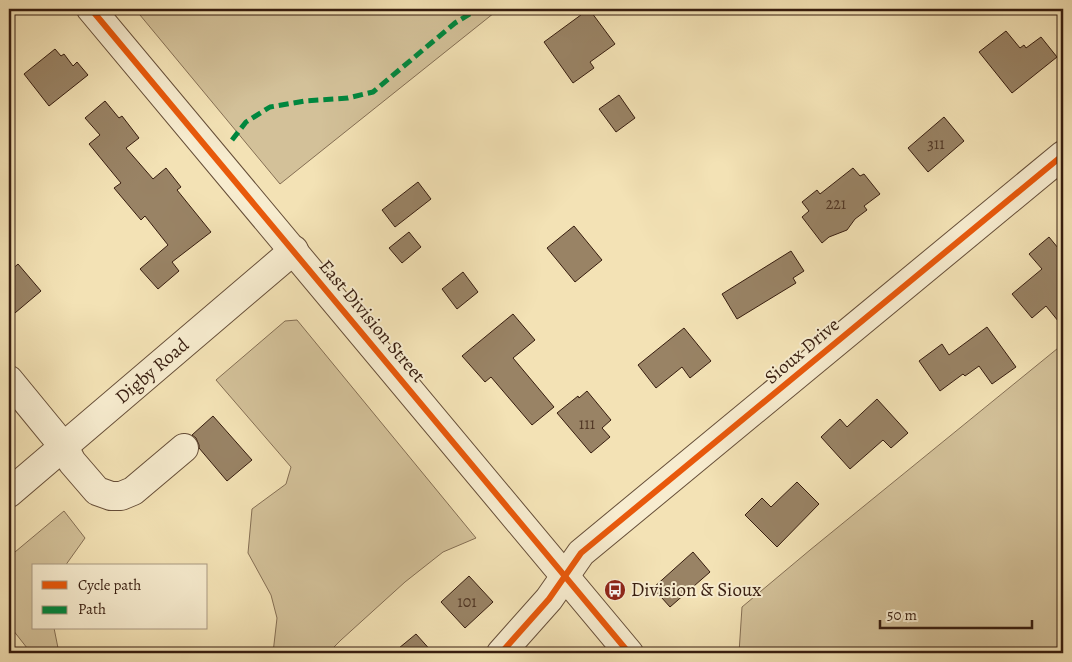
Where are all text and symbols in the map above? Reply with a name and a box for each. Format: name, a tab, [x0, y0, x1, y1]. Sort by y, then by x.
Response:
house number: 311	[927, 133, 945, 155]
house number: 221	[826, 193, 847, 215]
street label: East Division Street	[313, 254, 431, 388]
street label: Sioux Drive	[759, 312, 845, 390]
street label: Digby Road	[110, 332, 195, 410]
house number: 111	[579, 413, 596, 435]
legend	[32, 564, 208, 630]
text: Cycle path	[78, 575, 141, 595]
place label: Division & Sioux	[631, 577, 761, 603]
bus stop icon: Division & Sioux	[603, 578, 627, 602]
house number: 101	[457, 591, 477, 613]
scale bar	[880, 597, 1032, 629]
text: Path	[78, 599, 106, 619]
text: 50 m	[887, 605, 917, 625]

